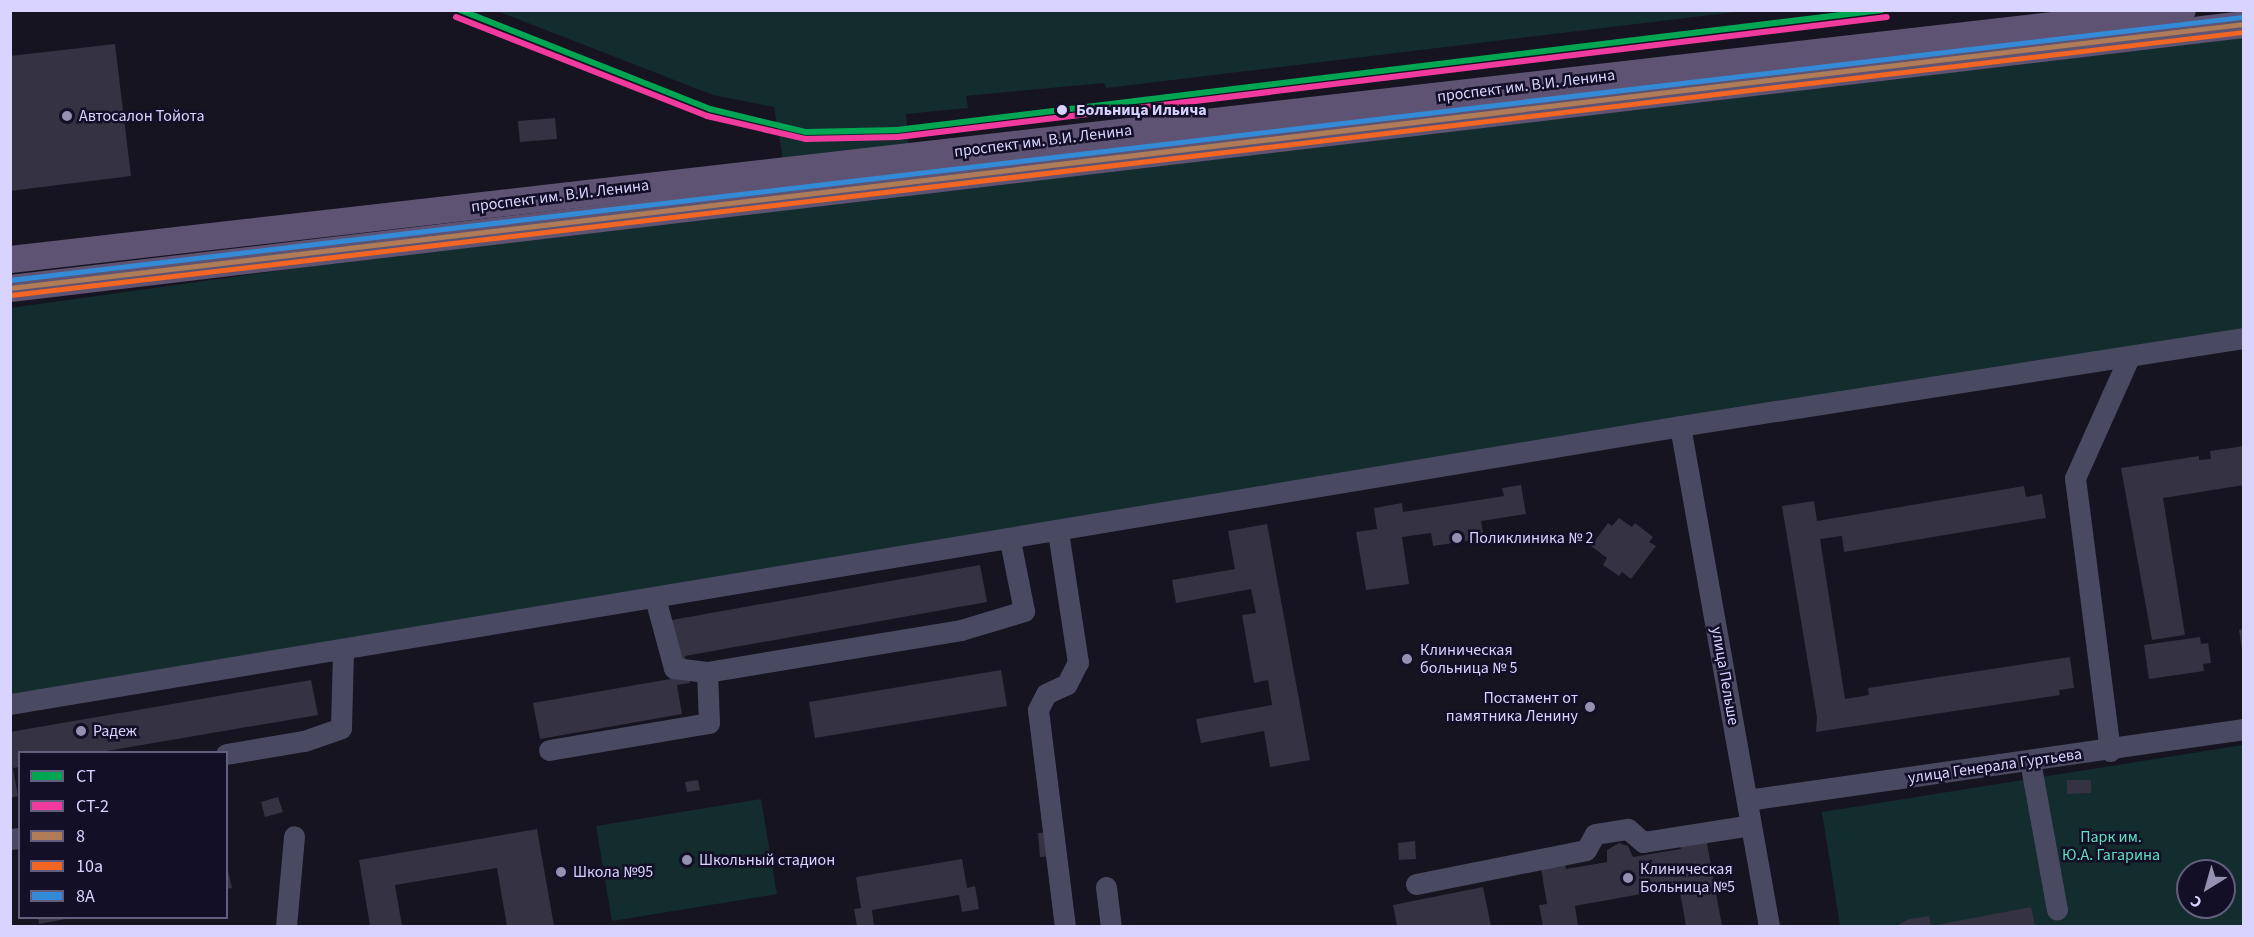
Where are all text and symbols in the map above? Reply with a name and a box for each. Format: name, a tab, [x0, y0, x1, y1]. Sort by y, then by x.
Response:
street label: проспект им. В.И. Ленина	[1436, 66, 1616, 106]
place label: Больница Ильича	[1076, 100, 1207, 120]
marker: Больница Ильича	[1053, 101, 1071, 119]
place label: Автосалон Тойота	[79, 106, 205, 126]
marker: Автосалон Тойота	[60, 109, 74, 123]
street label: проспект им. В.И. Ленина	[953, 121, 1133, 161]
street label: проспект им. В.И. Ленина	[470, 176, 650, 216]
place label: Поликлиника № 2	[1469, 528, 1593, 548]
marker: Поликлиника № 2	[1450, 531, 1464, 545]
street label: улица Пельше	[1707, 625, 1743, 727]
place label: Клиническая больница № 5	[1420, 640, 1517, 678]
marker: Клиническая больница № 5	[1398, 650, 1416, 668]
place label: Постамент от памятника Ленину	[1446, 688, 1578, 726]
marker: Постамент от памятника Ленину	[1583, 700, 1597, 714]
place label: Радеж	[93, 721, 137, 741]
marker: Радеж	[74, 724, 88, 738]
street label: улица Генерала Гуртьева	[1907, 744, 2083, 788]
legend	[18, 751, 228, 919]
text: СТ	[76, 764, 96, 789]
text: СТ-2	[76, 794, 109, 819]
text: 8	[76, 824, 85, 849]
park label: Парк им. Ю.А. Гагарина	[2062, 827, 2160, 865]
place label: Школьный стадион	[699, 850, 835, 870]
marker: Школьный стадион	[680, 853, 694, 867]
text: 10а	[76, 854, 103, 879]
place label: Клиническая Больница №5	[1640, 859, 1735, 897]
north arrow	[2176, 859, 2236, 919]
place label: Школа №95	[573, 862, 653, 882]
marker: Школа №95	[554, 865, 568, 879]
marker: Клиническая Больница №5	[1621, 871, 1635, 885]
text: 8А	[76, 884, 95, 909]
text: С	[2186, 890, 2207, 913]

